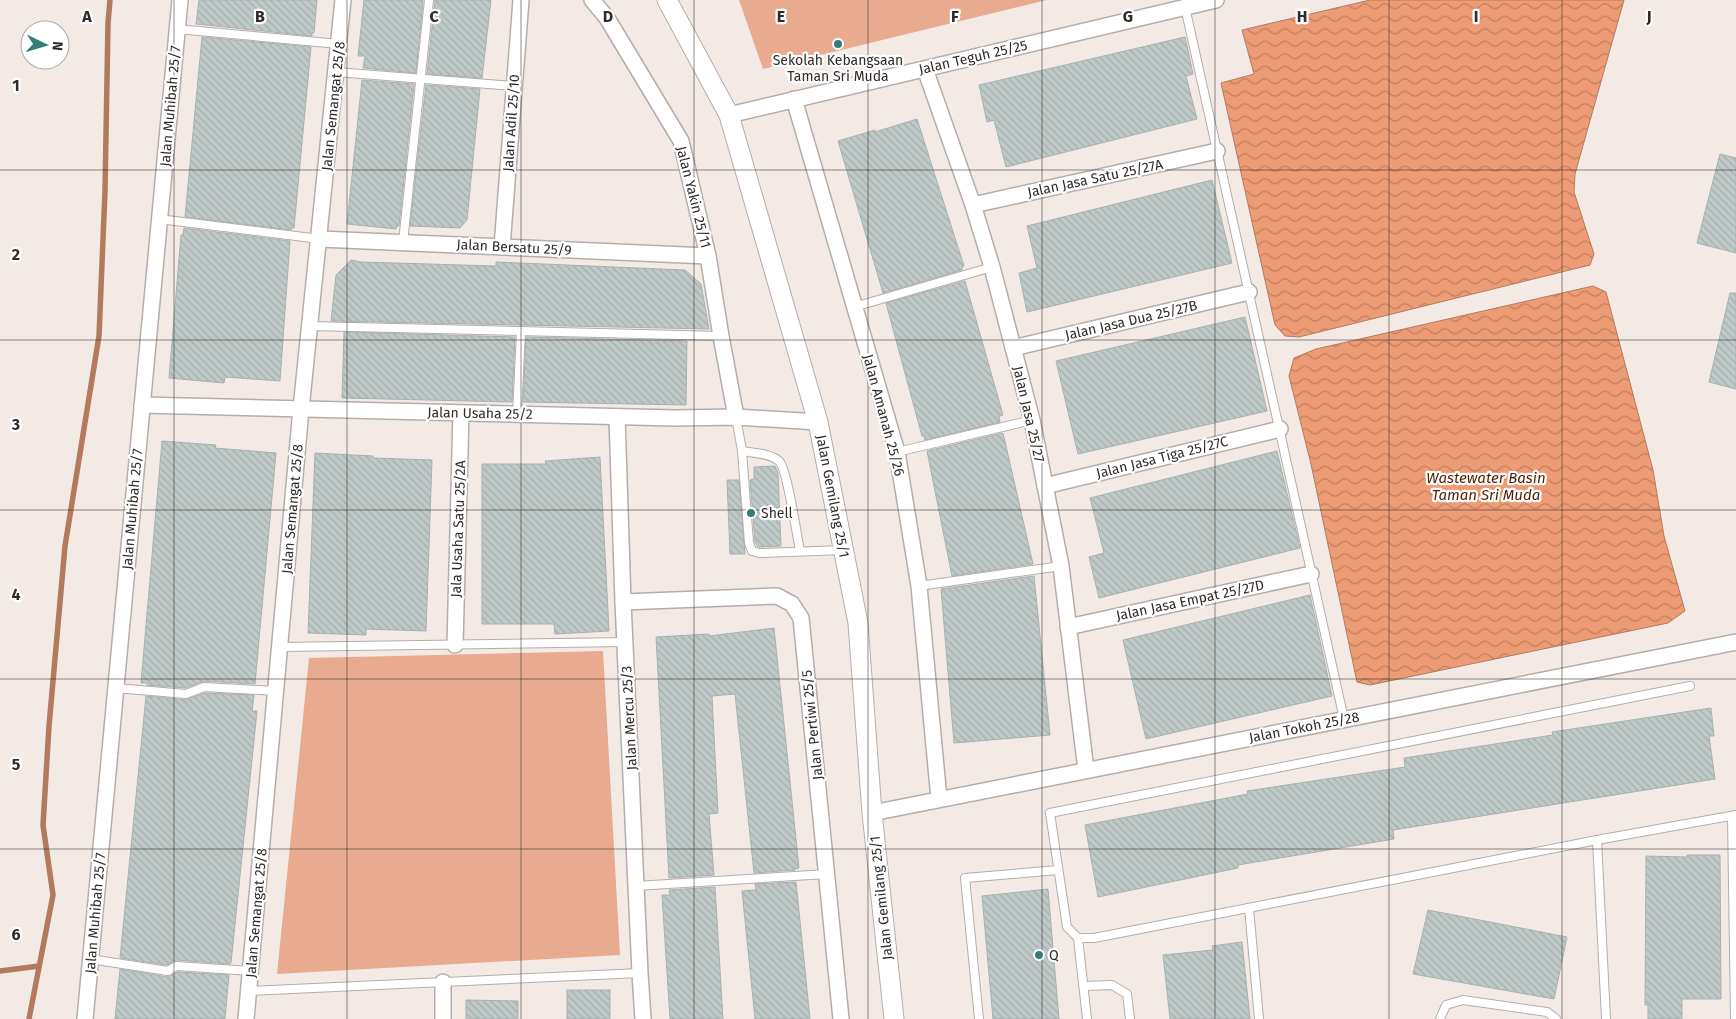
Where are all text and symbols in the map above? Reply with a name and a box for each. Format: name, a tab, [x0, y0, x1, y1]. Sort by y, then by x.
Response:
text: A	[81, 7, 92, 26]
text: B	[255, 7, 265, 26]
text: C	[429, 7, 439, 26]
text: D	[603, 7, 613, 26]
text: E	[777, 7, 785, 26]
text: F	[951, 7, 959, 26]
text: G	[1123, 7, 1133, 26]
text: H	[1297, 7, 1307, 26]
text: I	[1474, 7, 1478, 26]
text: J	[1645, 7, 1652, 26]
north arrow	[20, 20, 70, 70]
street label: Jalan Teguh 25/25	[917, 37, 1029, 78]
marker: Sekolah Kebangsaan Taman Sri Muda	[832, 38, 844, 50]
street label: Jalan Semangat 25/8	[318, 40, 349, 172]
text: N	[49, 41, 66, 51]
street label: Jalan Muhibah 25/7	[157, 45, 184, 167]
place label: Sekolah Kebangsaan Taman Sri Muda	[773, 52, 903, 85]
street label: Jalan Adil 25/10	[500, 74, 523, 172]
text: 1	[12, 76, 20, 95]
street label: Jalan Yakin 25/11	[673, 144, 714, 250]
street label: Jalan Jasa Satu 25/27A	[1026, 156, 1164, 201]
street label: Jalan Bersatu 25/9	[456, 236, 572, 259]
text: 2	[12, 245, 20, 264]
street label: Jalan Jasa Dua 25/27B	[1063, 297, 1199, 344]
street label: Jalan Amanah 25/26	[859, 352, 908, 478]
street label: Jalan Jasa 25/27	[1009, 364, 1048, 464]
street label: Jalan Usaha 25/2	[427, 404, 533, 423]
text: 3	[11, 415, 20, 434]
street label: Jalan Gemilang 25/1	[812, 433, 853, 559]
street label: Jalan Jasa Tiga 25/27C	[1094, 433, 1230, 482]
street label: Jalan Semangat 25/8	[278, 443, 307, 575]
street label: Jalan Muhibah 25/7	[119, 448, 146, 570]
street label: Jala Usaha Satu 25/2A	[448, 460, 469, 598]
water label: Wastewater Basin Taman Sri Muda	[1426, 469, 1546, 504]
place label: Shell	[761, 505, 793, 522]
marker: Shell	[745, 507, 757, 519]
street label: Jalan Jasa Empat 25/27D	[1114, 576, 1266, 625]
text: 4	[11, 585, 21, 604]
street label: Jalan Mercu 25/3	[618, 665, 641, 771]
street label: Jalan Pertiwi 25/5	[798, 669, 827, 781]
street label: Jalan Tokoh 25/28	[1247, 708, 1361, 747]
text: 5	[12, 755, 21, 774]
street label: Jalan Gemilang 25/1	[867, 835, 896, 961]
street label: Jalan Semangat 25/8	[242, 847, 271, 979]
street label: Jalan Muhibah 25/7	[82, 852, 109, 974]
text: 6	[11, 925, 21, 944]
place label: Q	[1049, 947, 1059, 964]
marker: Q	[1033, 949, 1045, 961]

